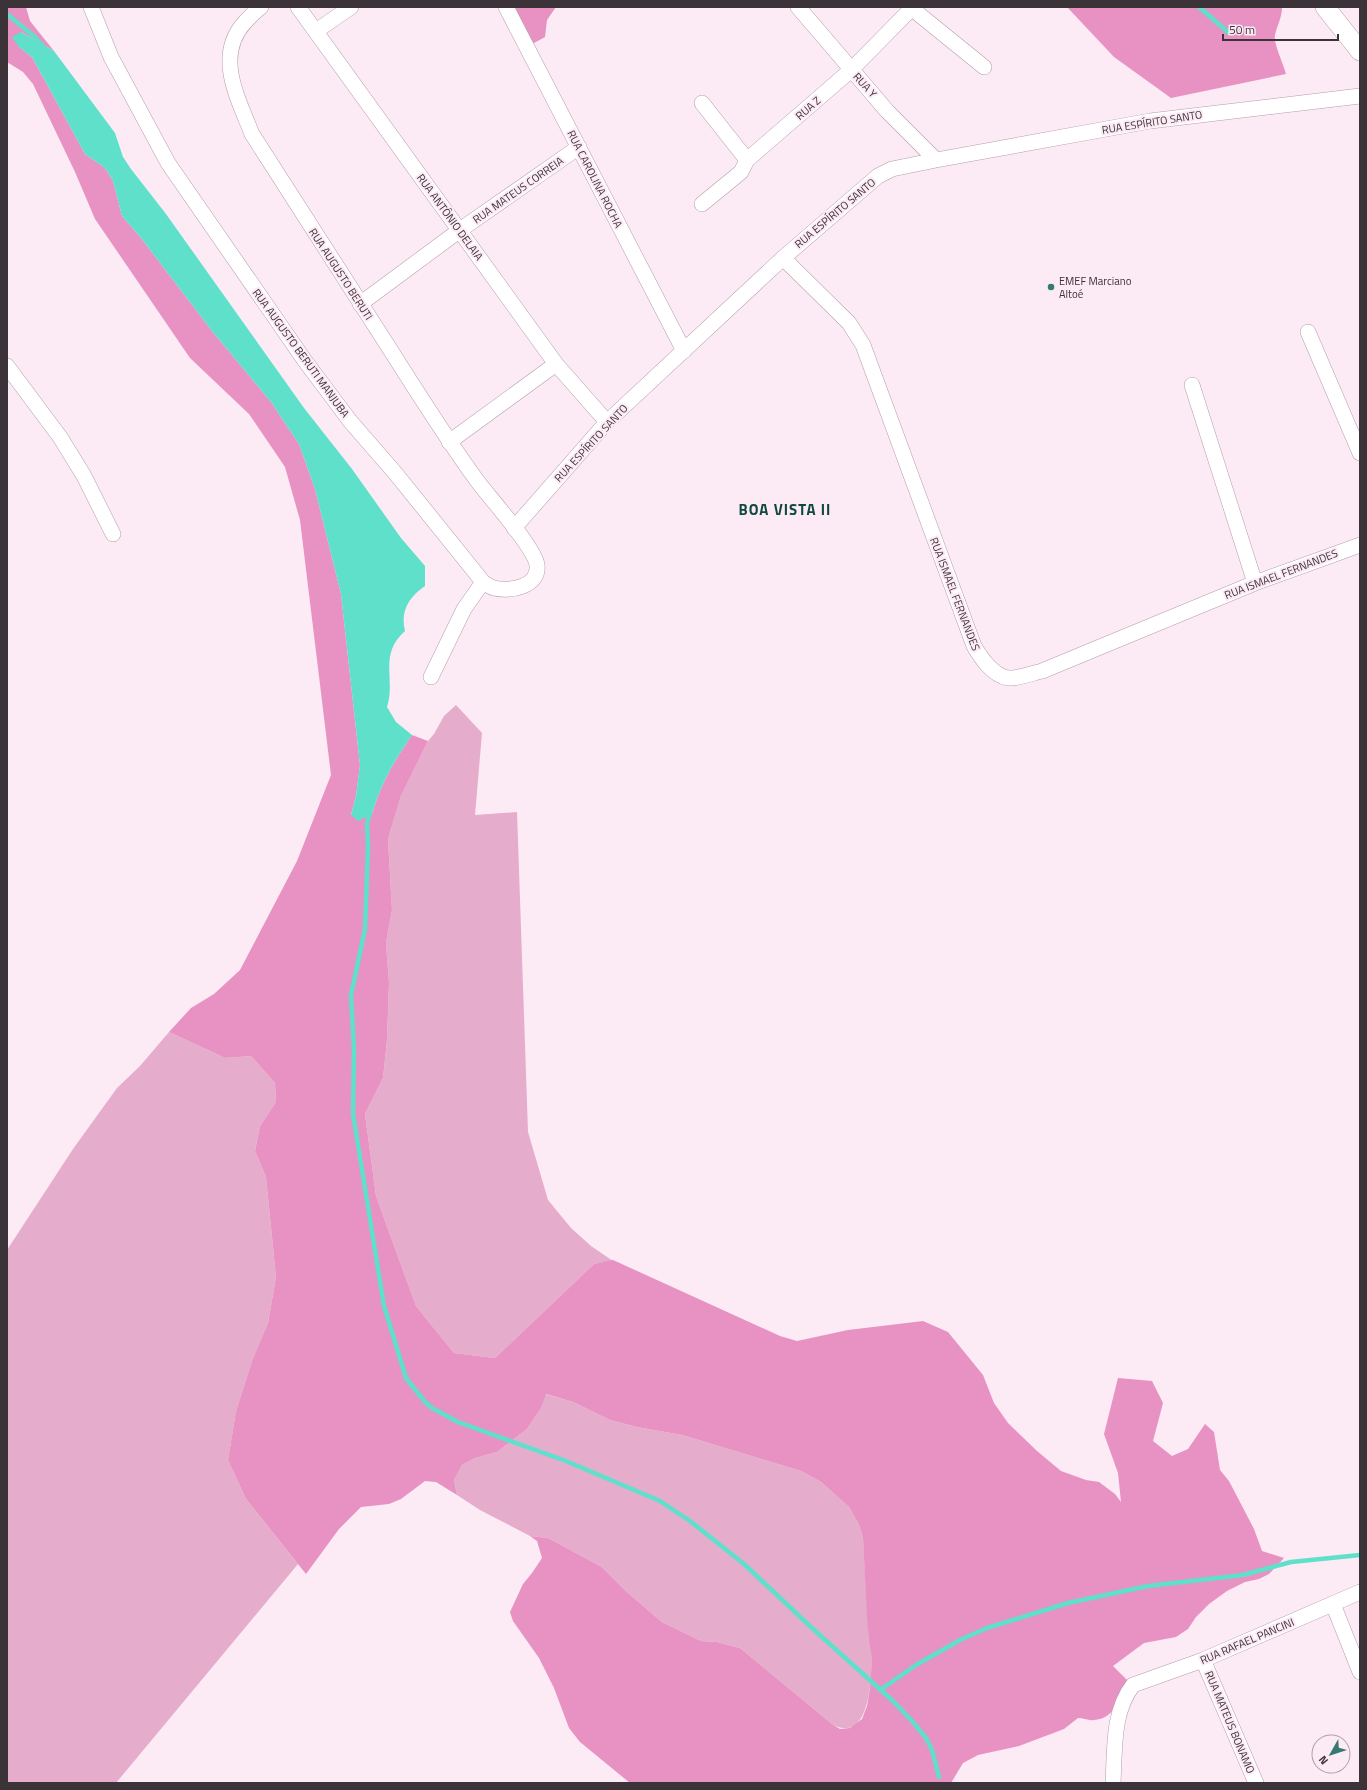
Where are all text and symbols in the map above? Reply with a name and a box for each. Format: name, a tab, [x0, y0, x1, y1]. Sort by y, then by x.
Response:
scale bar	[1223, 16, 1338, 42]
text: 50 m	[1229, 20, 1255, 39]
street label: RUA Y	[849, 69, 881, 101]
street label: RUA Z	[792, 92, 824, 123]
street label: RUA ESPÍRITO SANTO	[1101, 106, 1203, 138]
street label: RUA CAROLINA ROCHA	[563, 127, 627, 231]
street label: RUA MATEUS CORREIA	[469, 152, 567, 227]
street label: RUA ANTÔNIO DELAIA	[413, 170, 487, 264]
street label: RUA ESPÍRITO SANTO	[791, 174, 879, 252]
street label: RUA AUGUSTO BERUTI	[305, 225, 377, 323]
place label: EMEF Marciano Altoé	[1059, 273, 1132, 302]
marker: EMEF Marciano Altoé	[1046, 282, 1056, 292]
street label: RUA AUGUSTO BERUTI MANJUBA	[249, 285, 353, 421]
street label: RUA ESPÍRITO SANTO	[551, 400, 631, 486]
district label: BOA VISTA II	[739, 498, 831, 521]
street label: RUA ISMAEL FERNANDES	[926, 535, 984, 653]
street label: RUA ISMAEL FERNANDES	[1222, 545, 1340, 603]
street label: RUA RAFAEL PANCINI	[1197, 1614, 1297, 1668]
street label: RUA MATEUS BONAMO	[1201, 1668, 1259, 1776]
north arrow	[1311, 1734, 1351, 1774]
text: N	[1315, 1752, 1332, 1768]

